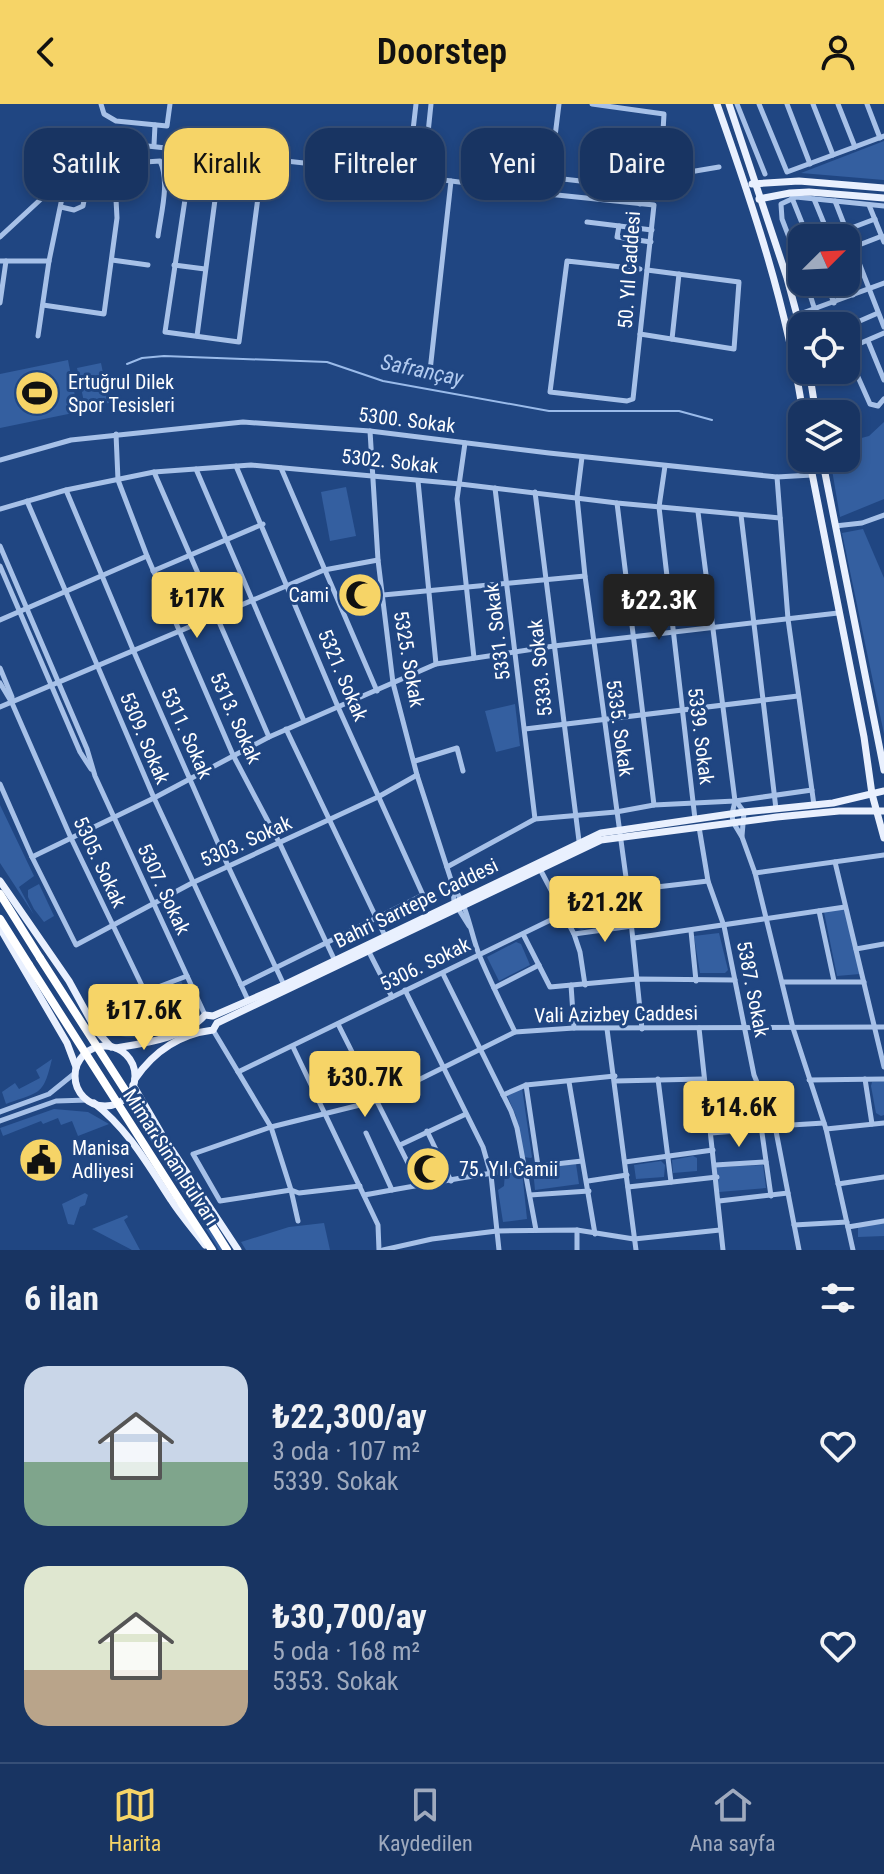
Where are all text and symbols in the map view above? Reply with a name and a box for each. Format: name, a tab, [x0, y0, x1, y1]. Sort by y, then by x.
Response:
icon: back	[24, 30, 68, 74]
icon: person	[816, 30, 860, 74]
text: Doorstep	[377, 31, 507, 73]
chip: Satılık	[24, 128, 148, 200]
chip: Kiralık	[164, 128, 289, 200]
chip: Filtreler	[305, 128, 445, 200]
chip: Yeni	[461, 128, 564, 200]
chip: Daire	[580, 128, 693, 200]
street label: 50. Yıl Caddesi	[613, 210, 645, 330]
north arrow	[788, 224, 860, 296]
map controls	[788, 224, 860, 472]
button: locate	[788, 312, 860, 384]
water label: Safrançay	[379, 349, 467, 391]
sports icon: Ertuğrul Dilek Spor Tesisleri	[13, 369, 61, 417]
place label: Ertuğrul Dilek Spor Tesisleri	[68, 370, 175, 417]
button: layers	[788, 400, 860, 472]
street label: 5300. Sokak	[357, 402, 457, 438]
street label: 5302. Sokak	[340, 444, 440, 478]
mosque icon: Cami	[336, 571, 384, 619]
pin: ₺17K	[150, 572, 244, 640]
pin: ₺22.3K	[594, 574, 724, 642]
street label: 5331. Sokak	[479, 582, 515, 682]
text: ₺17K	[170, 583, 224, 613]
place label: Cami	[288, 583, 329, 607]
text: ₺22.3K	[621, 585, 697, 615]
street label: 5325. Sokak	[389, 609, 429, 709]
street label: 5333. Sokak	[523, 618, 557, 718]
street label: 5321. Sokak	[313, 625, 373, 725]
street label: 5313. Sokak	[205, 669, 267, 767]
street label: 5335. Sokak	[601, 678, 639, 778]
street label: 5311. Sokak	[156, 684, 218, 782]
street label: 5339. Sokak	[683, 686, 719, 786]
street label: 5309. Sokak	[115, 688, 175, 788]
street label: 5303. Sokak	[197, 810, 295, 872]
street label: 5305. Sokak	[69, 813, 131, 911]
street label: 5307. Sokak	[133, 840, 195, 938]
street label: Bahri Sarıtepe Caddesi	[330, 853, 502, 953]
pin: ₺21.2K	[540, 876, 670, 944]
text: ₺21.2K	[567, 887, 643, 917]
street label: 5306. Sokak	[376, 932, 474, 996]
street label: 5387. Sokak	[732, 939, 774, 1039]
pin: ₺17.6K	[79, 984, 209, 1052]
text: ₺17.6K	[106, 995, 182, 1025]
street label: Vali Azizbey Caddesi	[534, 1001, 698, 1027]
pin: ₺30.7K	[300, 1051, 430, 1119]
text: ₺30.7K	[327, 1062, 403, 1092]
pin: ₺14.6K	[674, 1081, 804, 1149]
street label: Mimar Sinan Bulvarı	[118, 1084, 224, 1230]
text: ₺14.6K	[701, 1092, 777, 1122]
public building icon: Manisa Adliyesi	[17, 1136, 65, 1184]
place label: Manisa Adliyesi	[72, 1136, 134, 1183]
mosque icon: 75. Yıl Camii	[404, 1145, 452, 1193]
place label: 75. Yıl Camii	[459, 1157, 558, 1181]
icon: filters	[816, 1276, 860, 1320]
text: 6 ilan	[24, 1278, 99, 1318]
text: ₺22,300/ay	[272, 1396, 427, 1436]
icon: home	[88, 1398, 184, 1494]
icon: heart	[816, 1424, 860, 1468]
text: 3 oda · 107 m²	[272, 1436, 420, 1466]
text: 5339. Sokak	[272, 1466, 399, 1496]
text: ₺30,700/ay	[272, 1596, 427, 1636]
icon: home	[88, 1598, 184, 1694]
icon: heart	[816, 1624, 860, 1668]
text: 5 oda · 168 m²	[272, 1636, 420, 1666]
text: 5353. Sokak	[272, 1666, 399, 1696]
tab: Harita	[108, 1783, 161, 1856]
tab: Kaydedilen	[378, 1783, 473, 1856]
tab: Ana sayfa	[689, 1783, 776, 1856]

